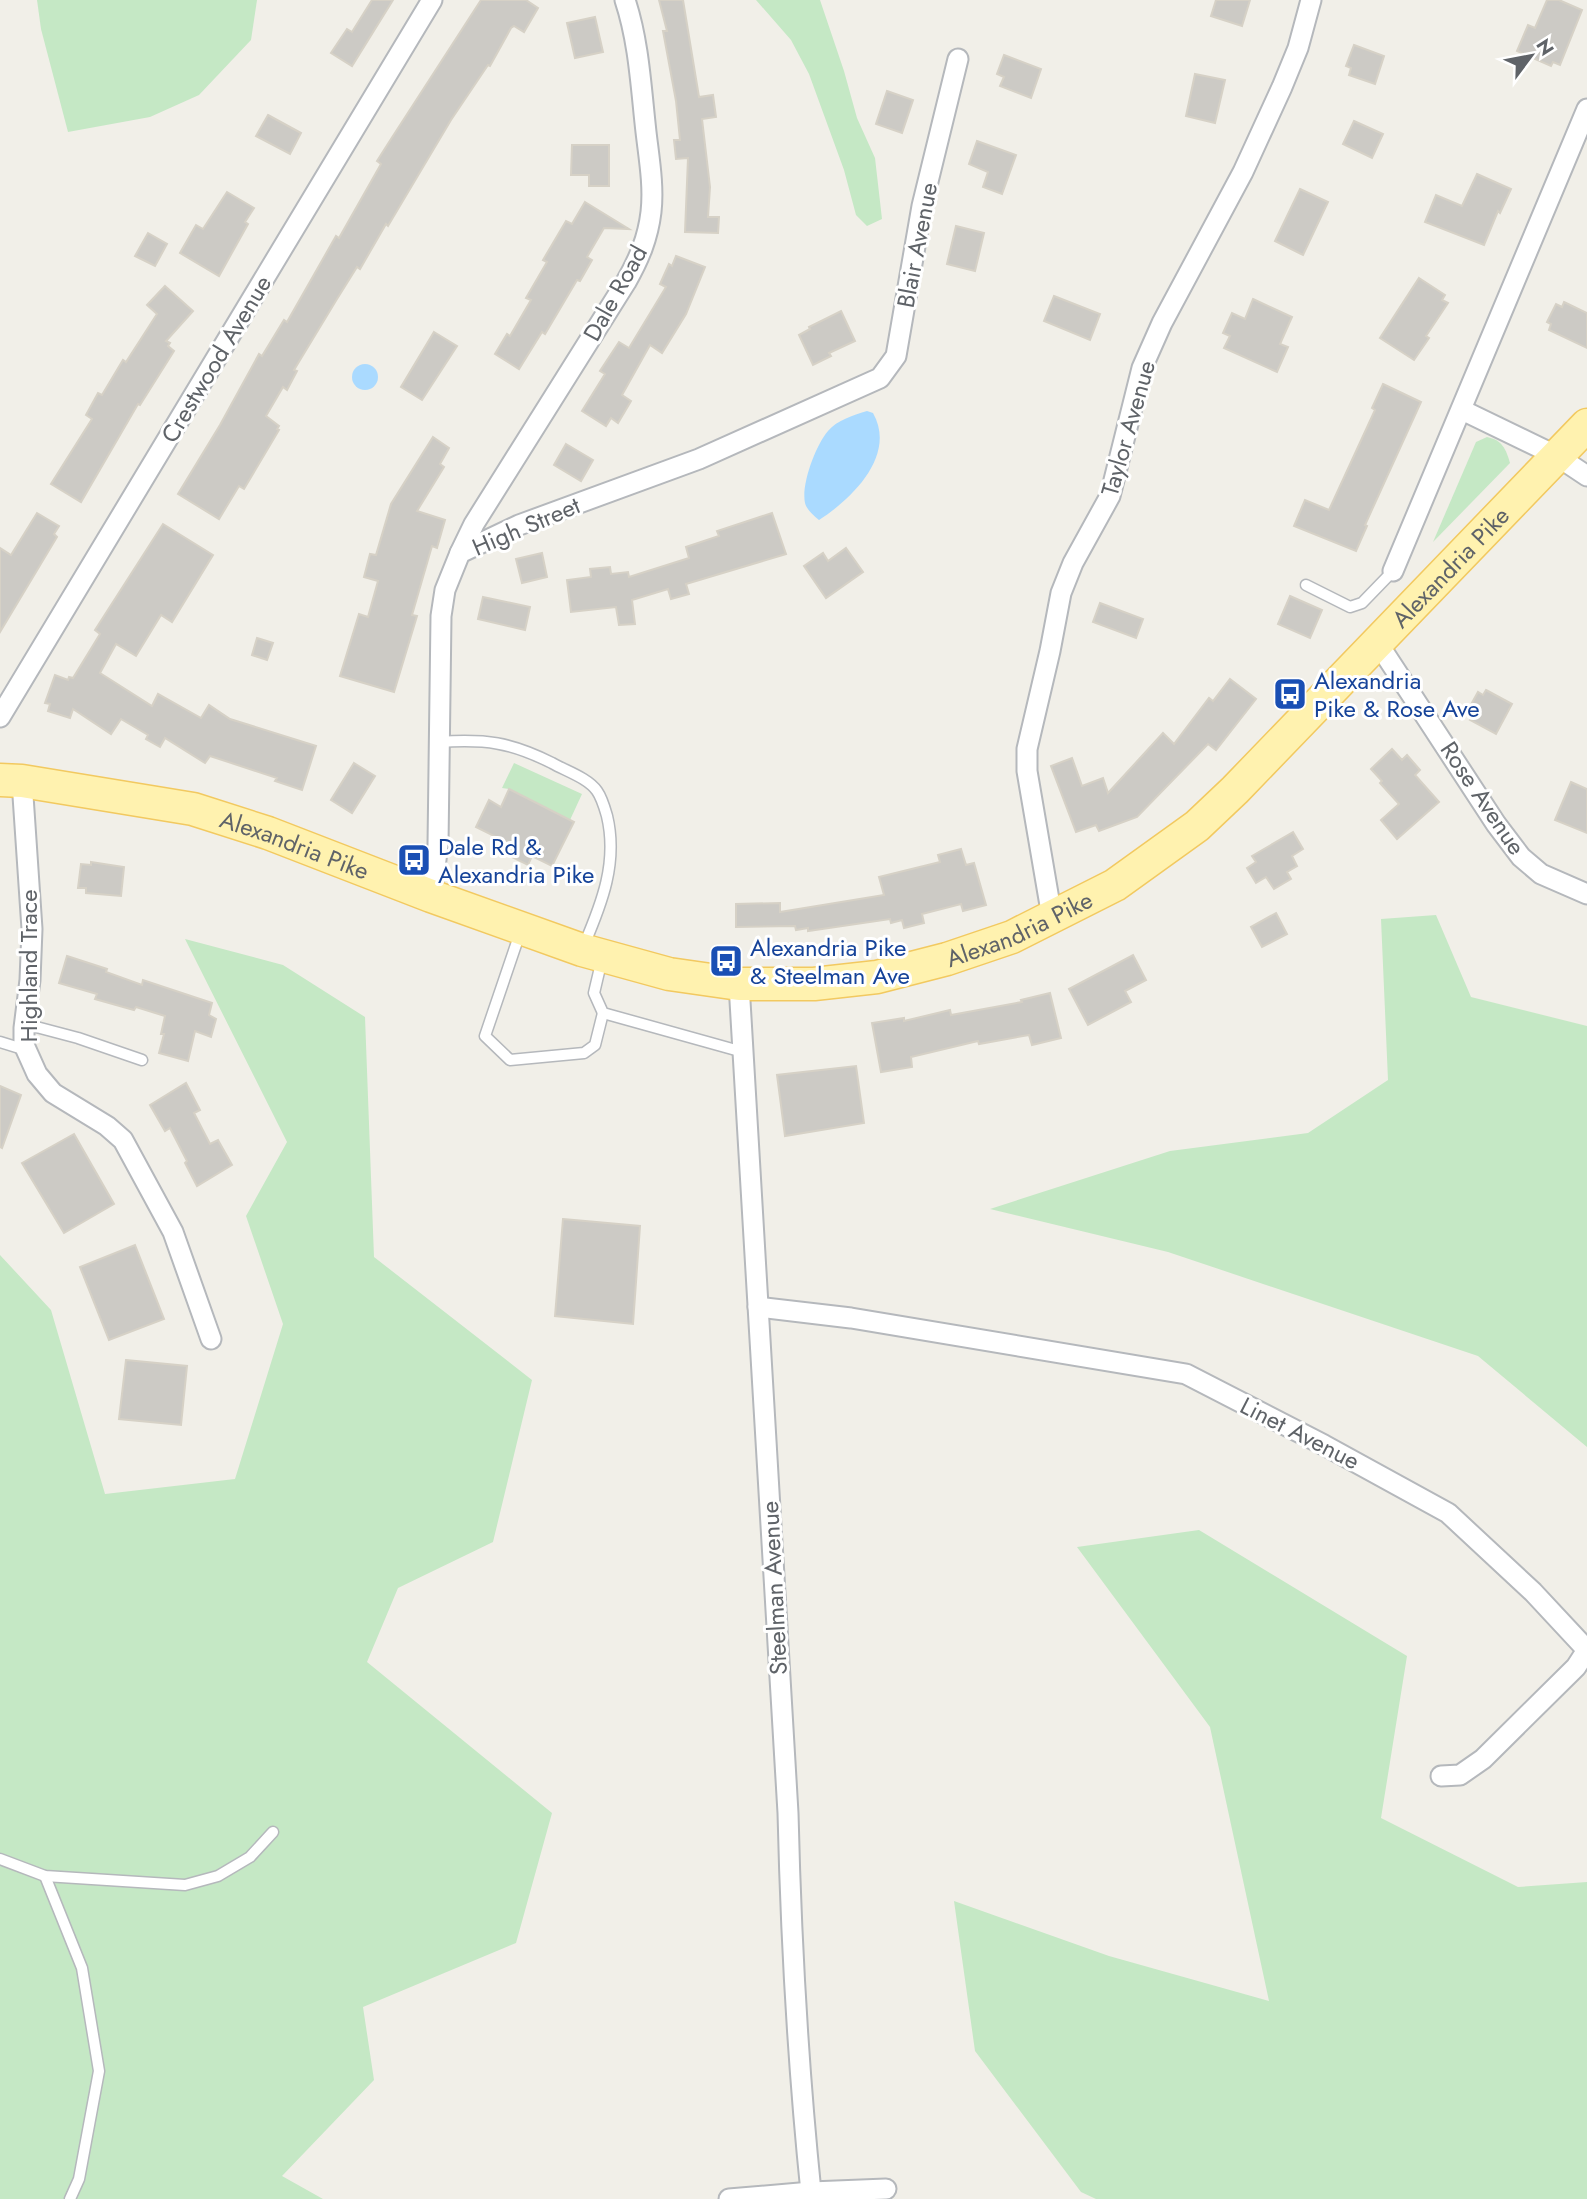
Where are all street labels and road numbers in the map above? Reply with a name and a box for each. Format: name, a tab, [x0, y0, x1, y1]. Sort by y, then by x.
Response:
street label: Blair Avenue	[888, 179, 946, 311]
street label: Dale Road	[574, 239, 656, 347]
street label: Crestwood Avenue	[152, 269, 280, 449]
street label: Taylor Avenue	[1092, 356, 1164, 500]
street label: High Street	[467, 488, 586, 564]
street label: Alexandria Pike	[1383, 498, 1517, 635]
street label: Rose Avenue	[1432, 734, 1534, 862]
street label: Alexandria Pike	[216, 801, 374, 888]
street label: Alexandria Pike	[941, 882, 1098, 976]
street label: Highland Trace	[11, 889, 46, 1043]
street label: Linet Avenue	[1234, 1388, 1366, 1478]
street label: Steelman Avenue	[752, 1500, 796, 1676]

